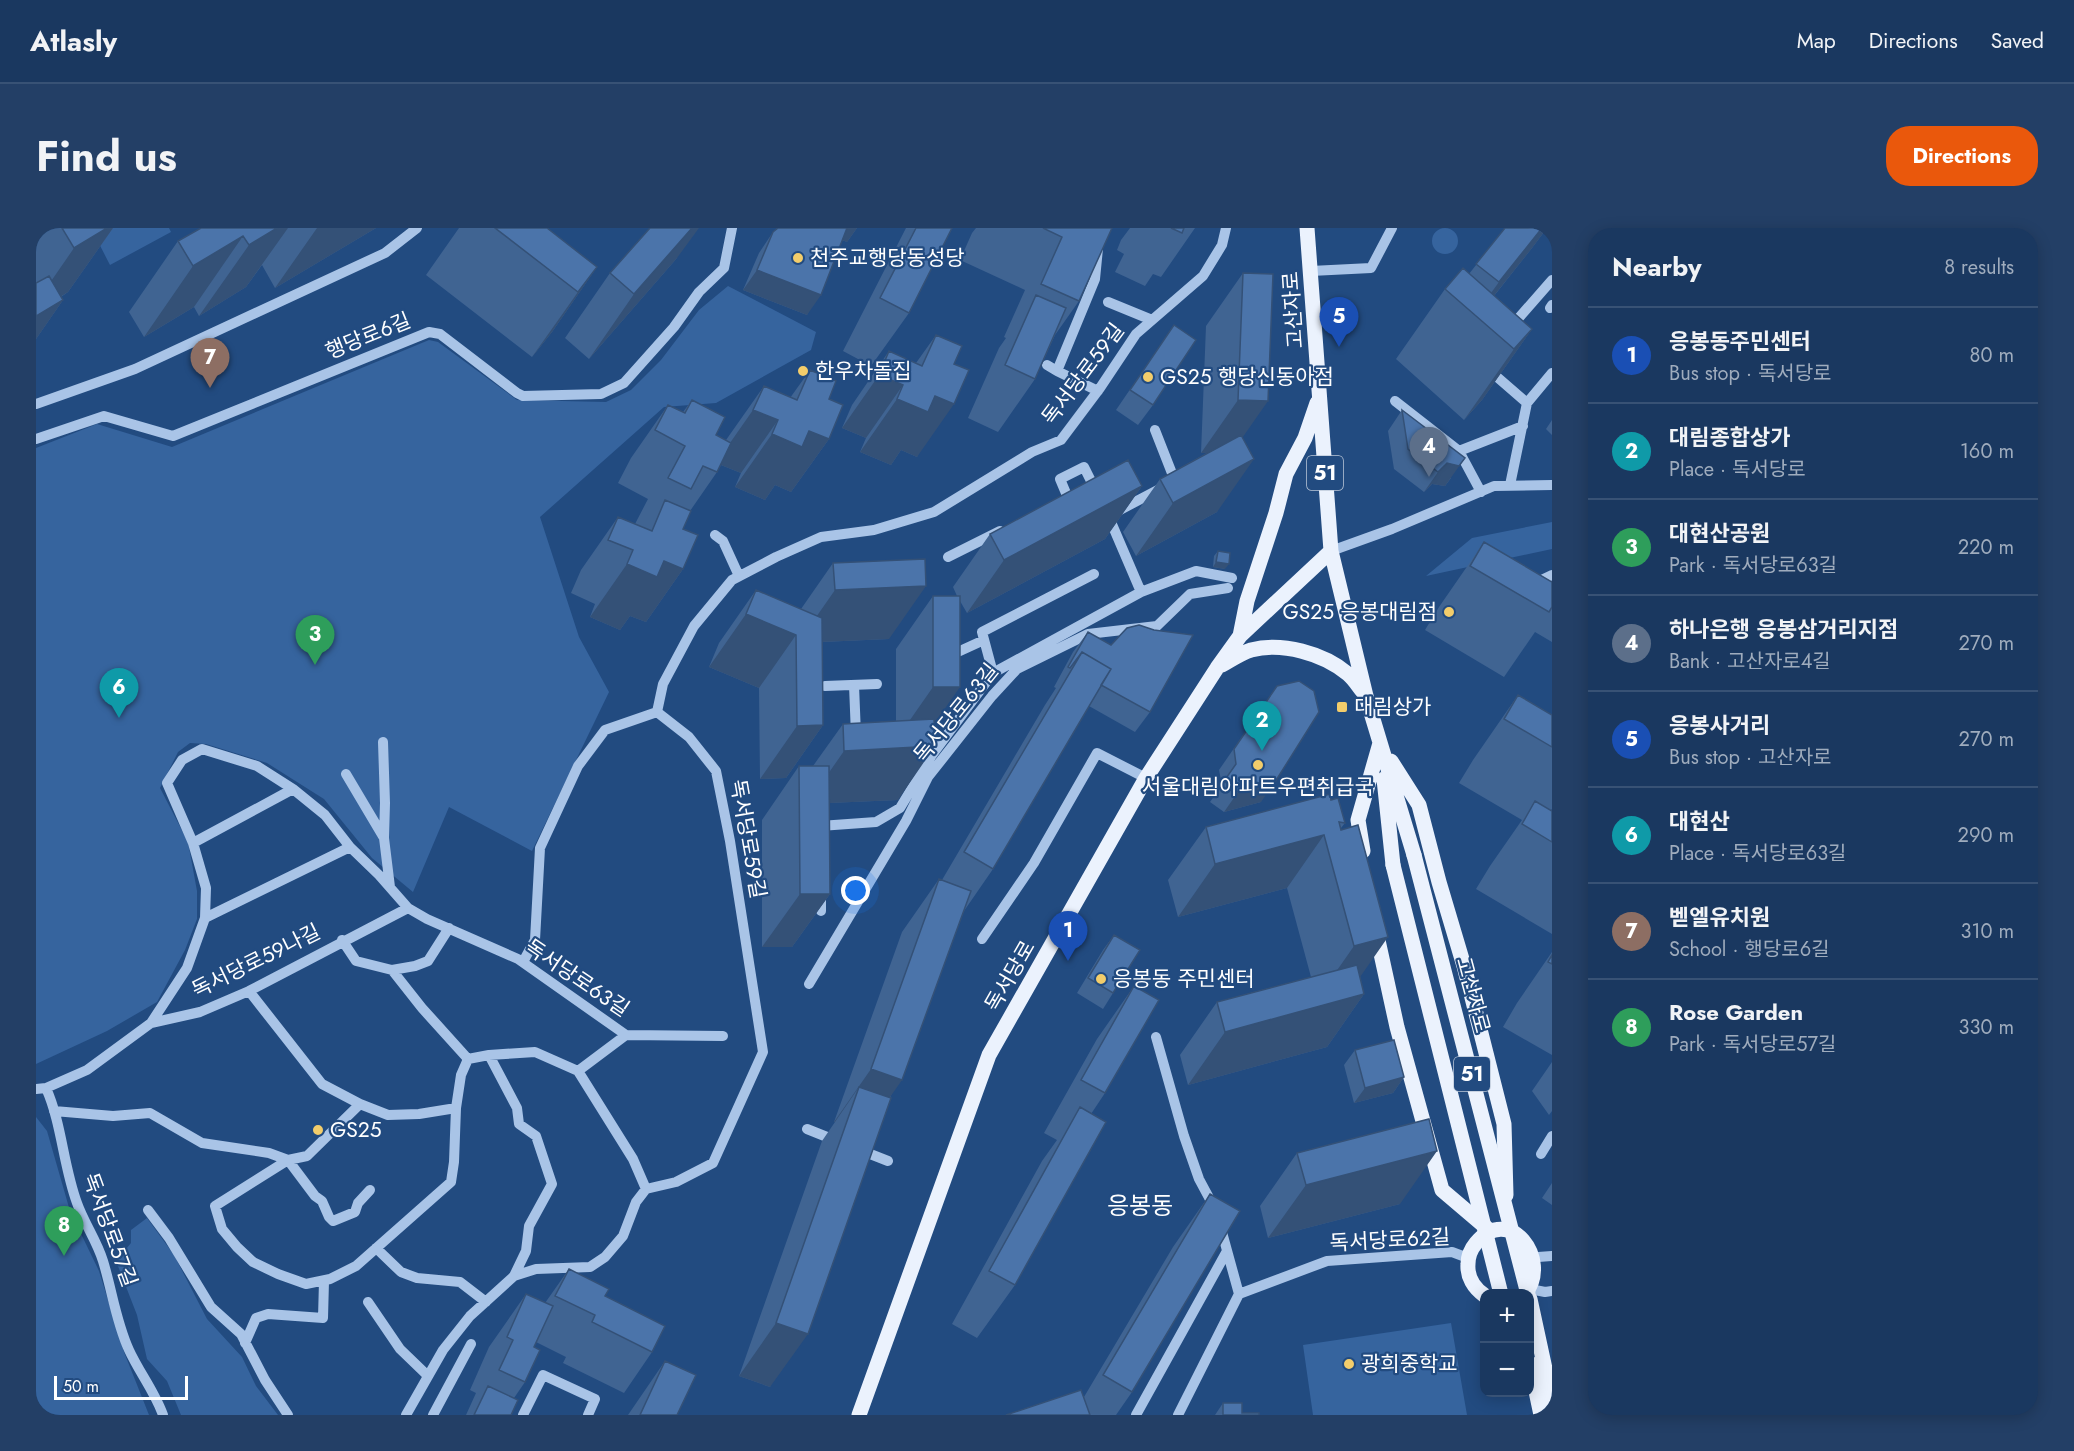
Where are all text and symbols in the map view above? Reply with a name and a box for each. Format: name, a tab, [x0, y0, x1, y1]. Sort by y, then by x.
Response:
text: Atlasly	[30, 21, 117, 62]
text: Map	[1797, 26, 1836, 56]
text: Directions	[1869, 26, 1958, 56]
text: Saved	[1991, 26, 2044, 56]
text: Find us	[36, 126, 177, 187]
button: Directions	[1886, 126, 2038, 186]
place label: 천주교행당동성당	[810, 243, 965, 273]
text: Nearby	[1612, 248, 1701, 286]
marker: 천주교행당동성당	[791, 251, 805, 265]
text: 8 results	[1944, 253, 2014, 282]
street label: 고산자로	[1275, 270, 1311, 350]
pin: 5	[1320, 298, 1358, 347]
street label: 행당로6길	[321, 305, 415, 367]
street label: 독서당로59길	[1035, 317, 1131, 431]
text: 응봉동주민센터	[1669, 325, 1811, 357]
pin: 7	[190, 338, 230, 388]
text: 1	[1626, 341, 1637, 370]
text: 80 m	[1969, 341, 2014, 370]
place label: 한우차돌집	[815, 356, 912, 386]
text: Bus stop · 독서당로	[1669, 359, 1832, 388]
place label: GS25 행당신동아점	[1160, 362, 1334, 392]
marker: 한우차돌집	[796, 364, 810, 378]
marker: GS25 행당신동아점	[1141, 370, 1155, 384]
text: 대림종합상가	[1669, 421, 1790, 453]
pin: 4	[1410, 428, 1448, 477]
text: 2	[1625, 437, 1638, 466]
text: 160 m	[1960, 437, 2014, 466]
text: Place · 독서당로	[1669, 455, 1806, 484]
road number: 51	[1307, 456, 1343, 490]
text: 대현산공원	[1669, 517, 1770, 549]
text: 3	[1625, 533, 1638, 562]
text: 220 m	[1958, 533, 2014, 562]
text: Park · 독서당로63길	[1669, 551, 1837, 580]
place label: GS25 응봉대림점	[1283, 597, 1437, 627]
marker: GS25 응봉대림점	[1442, 605, 1456, 619]
text: 하나은행 응봉삼거리지점	[1669, 613, 1898, 645]
pin: 3	[296, 616, 334, 665]
text: 4	[1625, 629, 1638, 658]
text: 270 m	[1959, 629, 2014, 658]
text: Bank · 고산자로4길	[1669, 647, 1831, 676]
street label: 독서당로63길	[907, 657, 1005, 769]
pin: 6	[100, 668, 139, 718]
place label: 대림상가	[1354, 692, 1431, 722]
marker: 대림상가	[1335, 700, 1349, 714]
pin: 2	[1242, 702, 1282, 751]
text: 응봉사거리	[1669, 709, 1770, 741]
text: 5	[1625, 725, 1638, 754]
text: 270 m	[1959, 725, 2014, 754]
text: Bus stop · 고산자로	[1669, 743, 1832, 772]
marker: 서울대림아파트우편취급국	[1251, 758, 1265, 772]
place label: 서울대림아파트우편취급국	[1142, 772, 1374, 802]
street label: 독서당로59길	[723, 777, 773, 901]
text: 대현산	[1669, 805, 1730, 837]
text: 6	[1625, 821, 1638, 850]
text: 290 m	[1958, 821, 2014, 850]
text: Place · 독서당로63길	[1669, 839, 1846, 868]
your location	[841, 876, 870, 905]
text: 벧엘유치원	[1669, 901, 1770, 933]
pin: 1	[1048, 912, 1088, 961]
street label: 독서당로59나길	[187, 917, 325, 1005]
text: 7	[1625, 917, 1638, 946]
text: 310 m	[1960, 917, 2014, 946]
street label: 독서당로63길	[519, 932, 635, 1024]
street label: 독서당로	[978, 935, 1042, 1017]
text: School · 행당로6길	[1669, 935, 1830, 964]
street label: 고산자로	[1449, 954, 1497, 1036]
place label: 응봉동 주민센터	[1113, 964, 1255, 994]
marker: 응봉동 주민센터	[1094, 972, 1108, 986]
text: Rose Garden	[1669, 996, 1803, 1028]
text: 8	[1625, 1013, 1638, 1042]
text: 330 m	[1959, 1013, 2014, 1042]
text: Park · 독서당로57길	[1669, 1030, 1836, 1059]
road number: 51	[1454, 1057, 1490, 1091]
place label: GS25	[330, 1115, 382, 1145]
marker: GS25	[311, 1123, 325, 1137]
street label: 독서당로57길	[75, 1169, 145, 1291]
district label: 응봉동	[1107, 1188, 1173, 1223]
pin: 8	[45, 1206, 84, 1256]
street label: 독서당로62길	[1329, 1222, 1451, 1258]
map controls	[1480, 1289, 1534, 1397]
button: +	[1480, 1289, 1534, 1343]
button: −	[1480, 1343, 1534, 1397]
place label: 광희중학교	[1361, 1349, 1458, 1379]
marker: 광희중학교	[1342, 1357, 1356, 1371]
scale bar	[54, 1373, 188, 1400]
text: 50 m	[63, 1375, 99, 1398]

